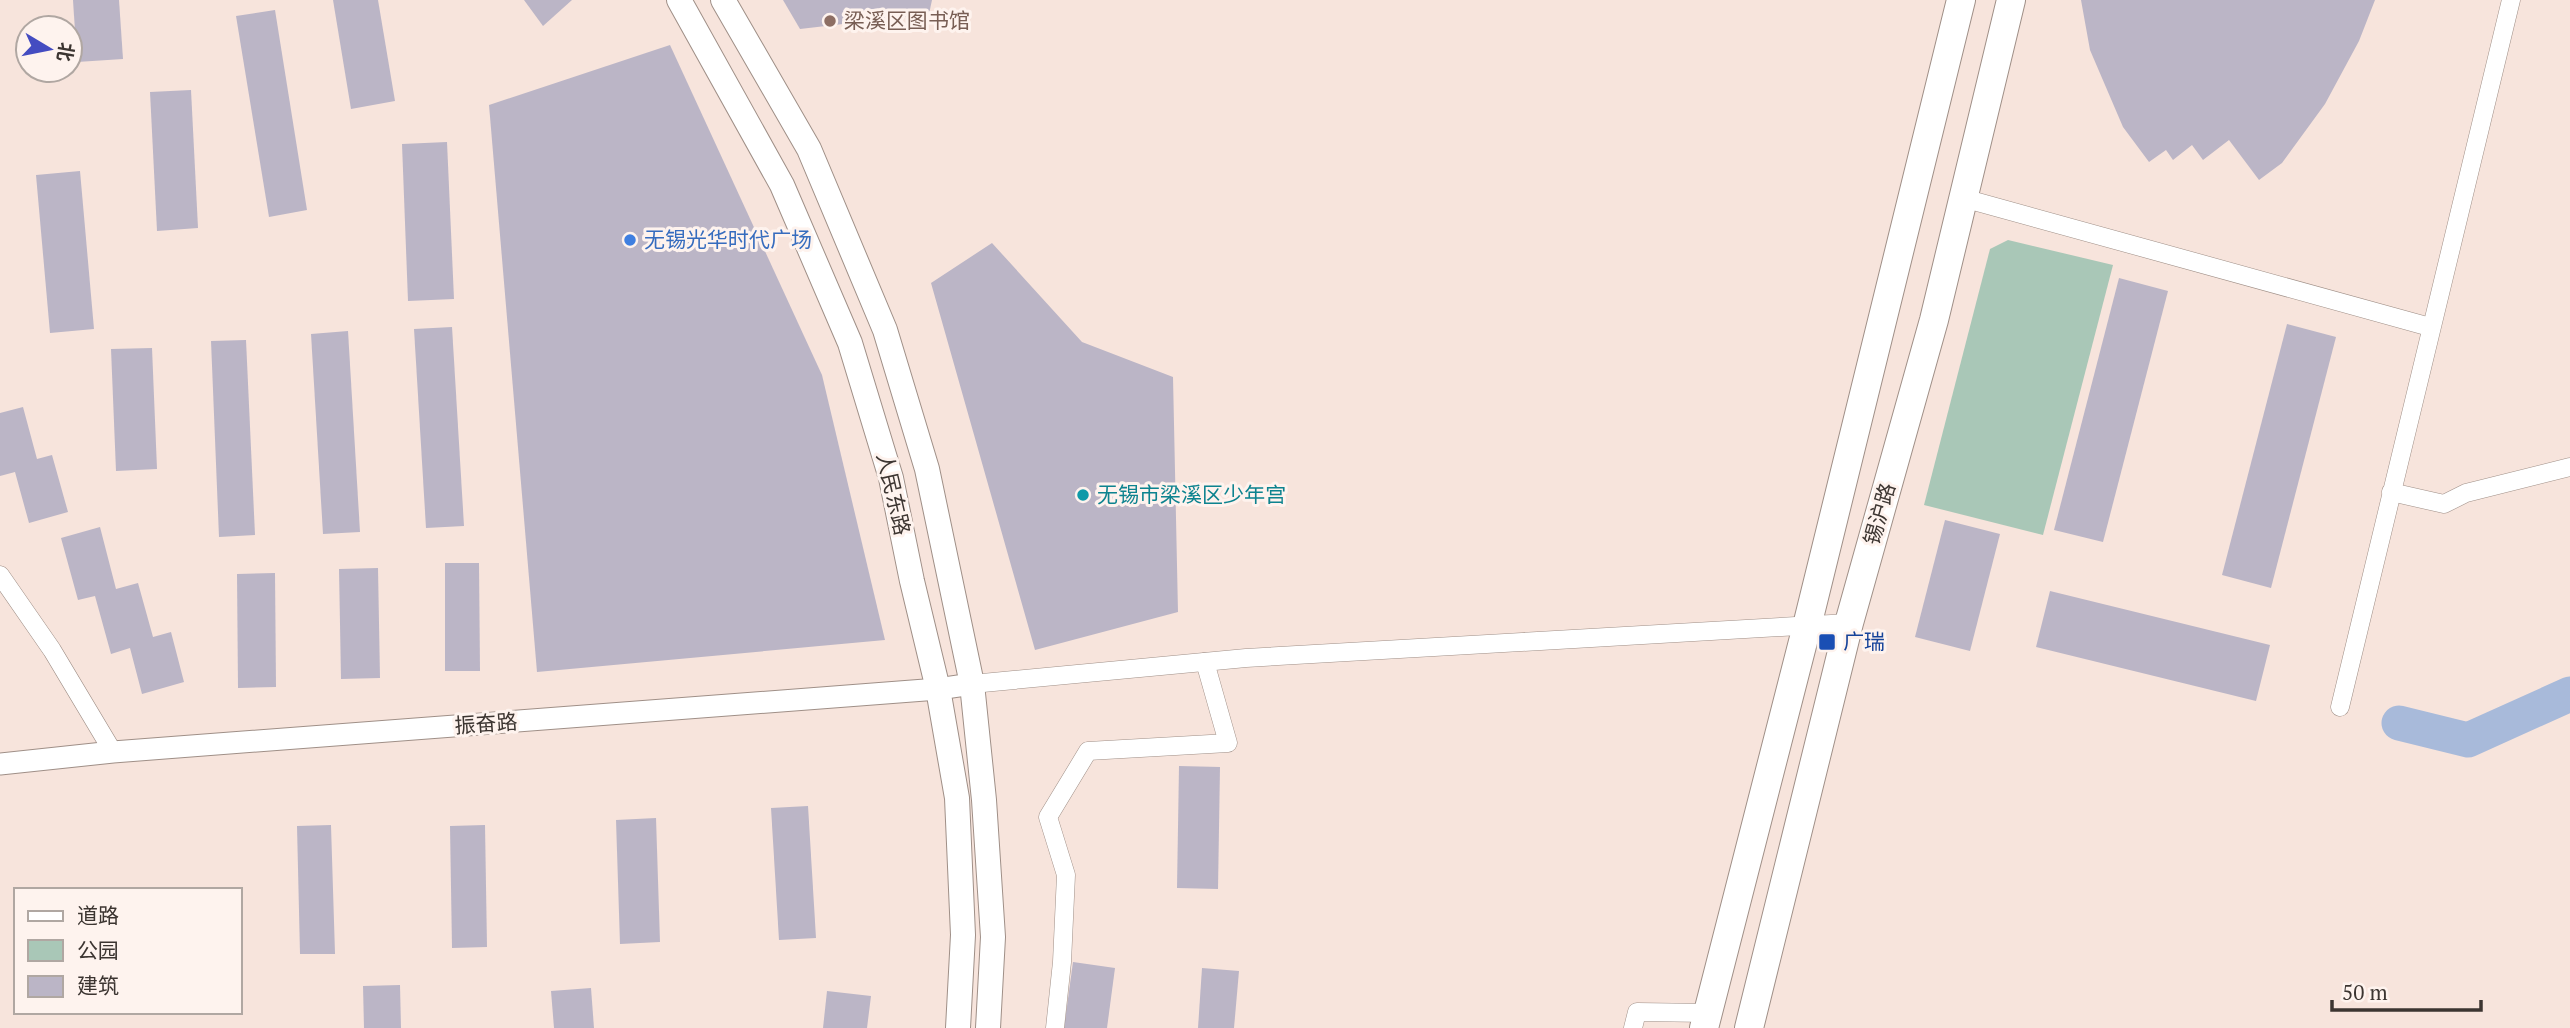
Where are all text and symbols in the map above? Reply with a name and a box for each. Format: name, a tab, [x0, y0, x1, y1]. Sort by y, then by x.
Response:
place label: 梁溪区图书馆	[844, 6, 970, 34]
marker: 梁溪区图书馆	[822, 13, 838, 29]
north arrow	[14, 14, 84, 84]
text: 北	[52, 41, 80, 64]
place label: 无锡光华时代广场	[644, 225, 812, 253]
marker: 无锡光华时代广场	[622, 232, 638, 248]
street label: 人民东路	[871, 450, 917, 538]
place label: 无锡市梁溪区少年宫	[1097, 480, 1286, 508]
street label: 锡沪路	[1857, 480, 1901, 548]
marker: 无锡市梁溪区少年宫	[1075, 487, 1091, 503]
place label: 广瑞	[1843, 627, 1885, 655]
marker: 广瑞	[1817, 632, 1837, 652]
street label: 振奋路	[454, 707, 518, 739]
legend	[14, 888, 242, 1014]
text: 道路	[77, 901, 119, 929]
text: 公园	[77, 936, 119, 964]
scale bar	[2332, 968, 2481, 1012]
text: 建筑	[77, 971, 119, 999]
text: 50 m	[2342, 978, 2388, 1006]

